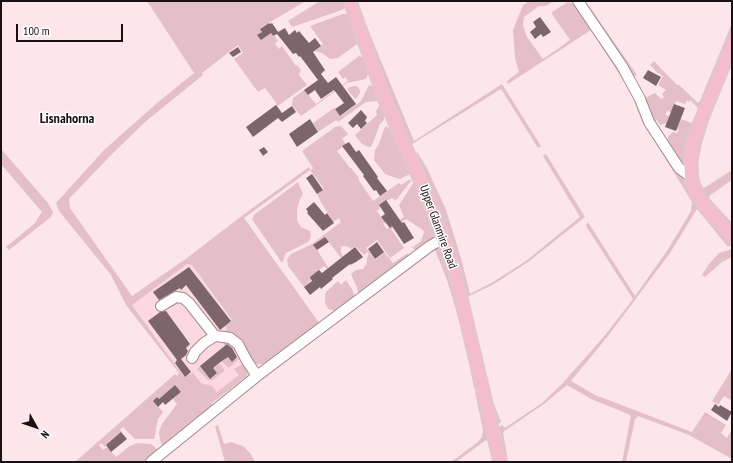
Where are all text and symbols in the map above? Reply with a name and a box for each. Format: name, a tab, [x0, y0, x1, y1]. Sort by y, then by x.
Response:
scale bar	[18, 16, 125, 42]
text: 100 m	[23, 23, 50, 38]
district label: Lisnahorna	[40, 111, 94, 127]
street label: Upper Glanmire Road	[416, 183, 460, 271]
north arrow	[16, 407, 56, 447]
text: N	[38, 428, 52, 441]

